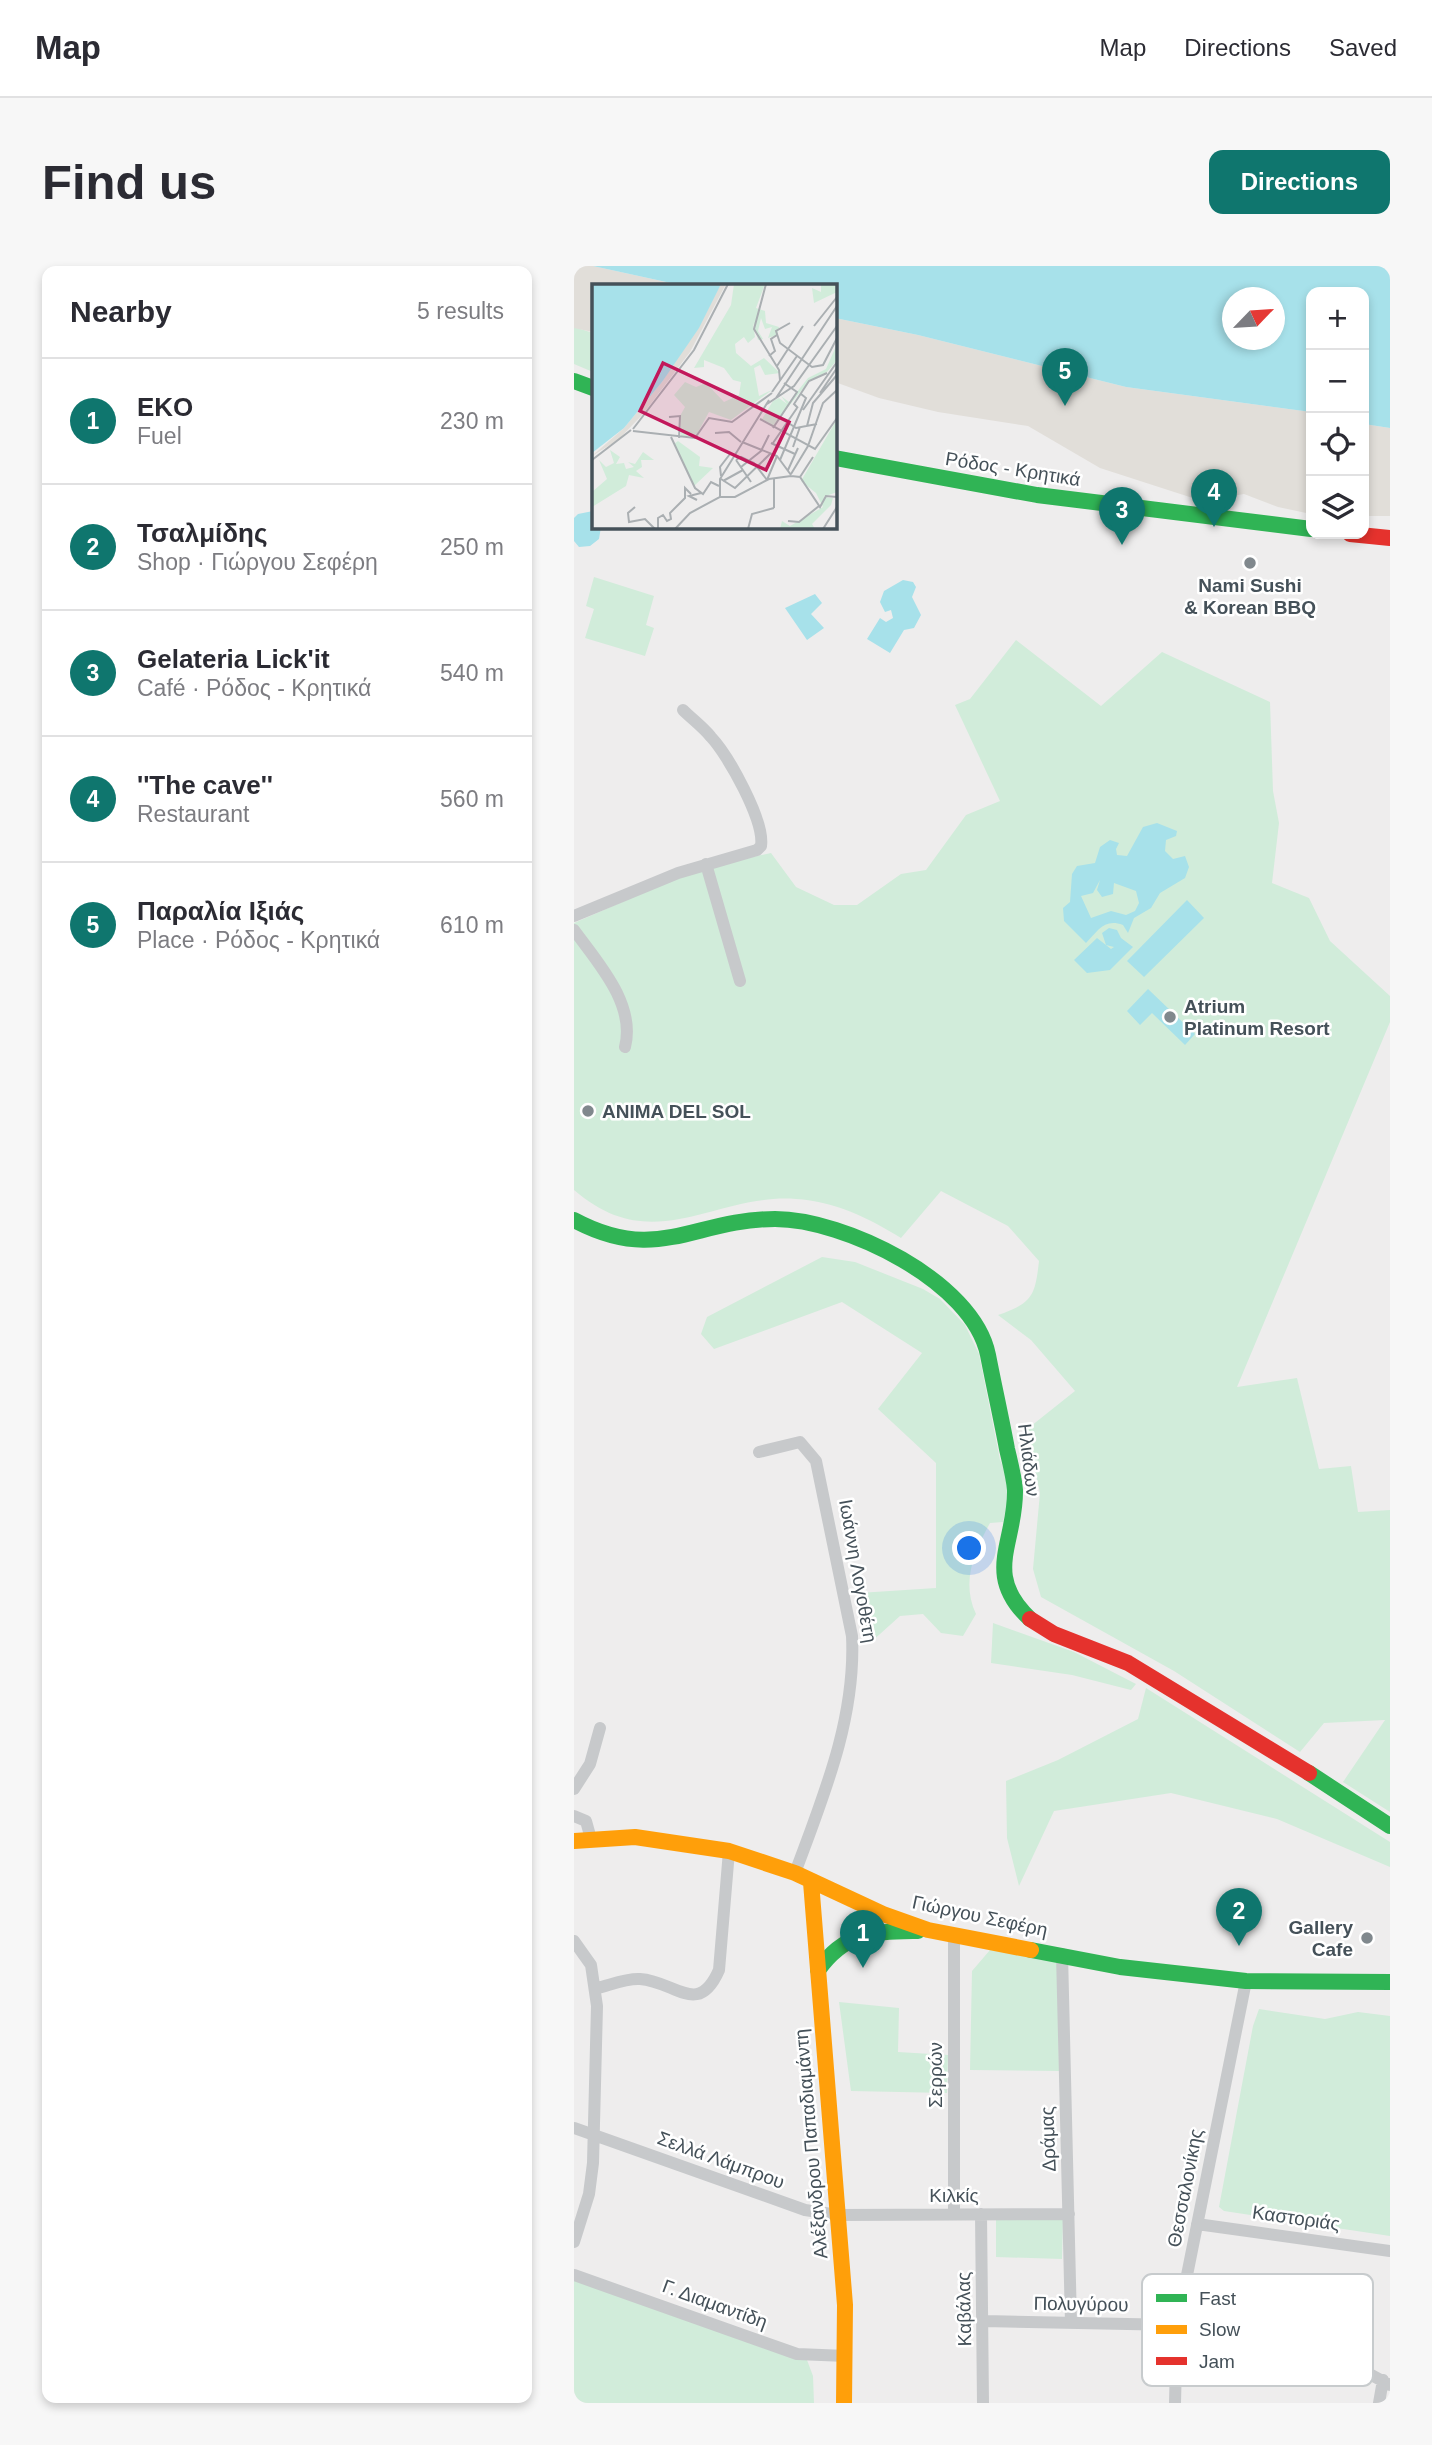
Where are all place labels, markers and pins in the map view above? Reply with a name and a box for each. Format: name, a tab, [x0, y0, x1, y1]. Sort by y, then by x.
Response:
pin: 5	[1042, 348, 1088, 406]
pin: 4	[1191, 469, 1237, 527]
pin: 3	[1099, 487, 1145, 545]
marker: Nami Sushi & Korean BBQ	[1242, 555, 1258, 571]
place label: Nami Sushi & Korean BBQ	[1184, 575, 1316, 618]
place label: Atrium Platinum Resort	[1184, 996, 1330, 1039]
marker: Atrium Platinum Resort	[1162, 1009, 1178, 1025]
place label: ANIMA DEL SOL	[602, 1101, 751, 1122]
marker: ANIMA DEL SOL	[580, 1103, 596, 1119]
pin: 2	[1216, 1888, 1262, 1946]
pin: 1	[840, 1910, 886, 1968]
place label: Gallery Cafe	[1289, 1917, 1353, 1960]
marker: Gallery Cafe	[1359, 1930, 1375, 1946]

